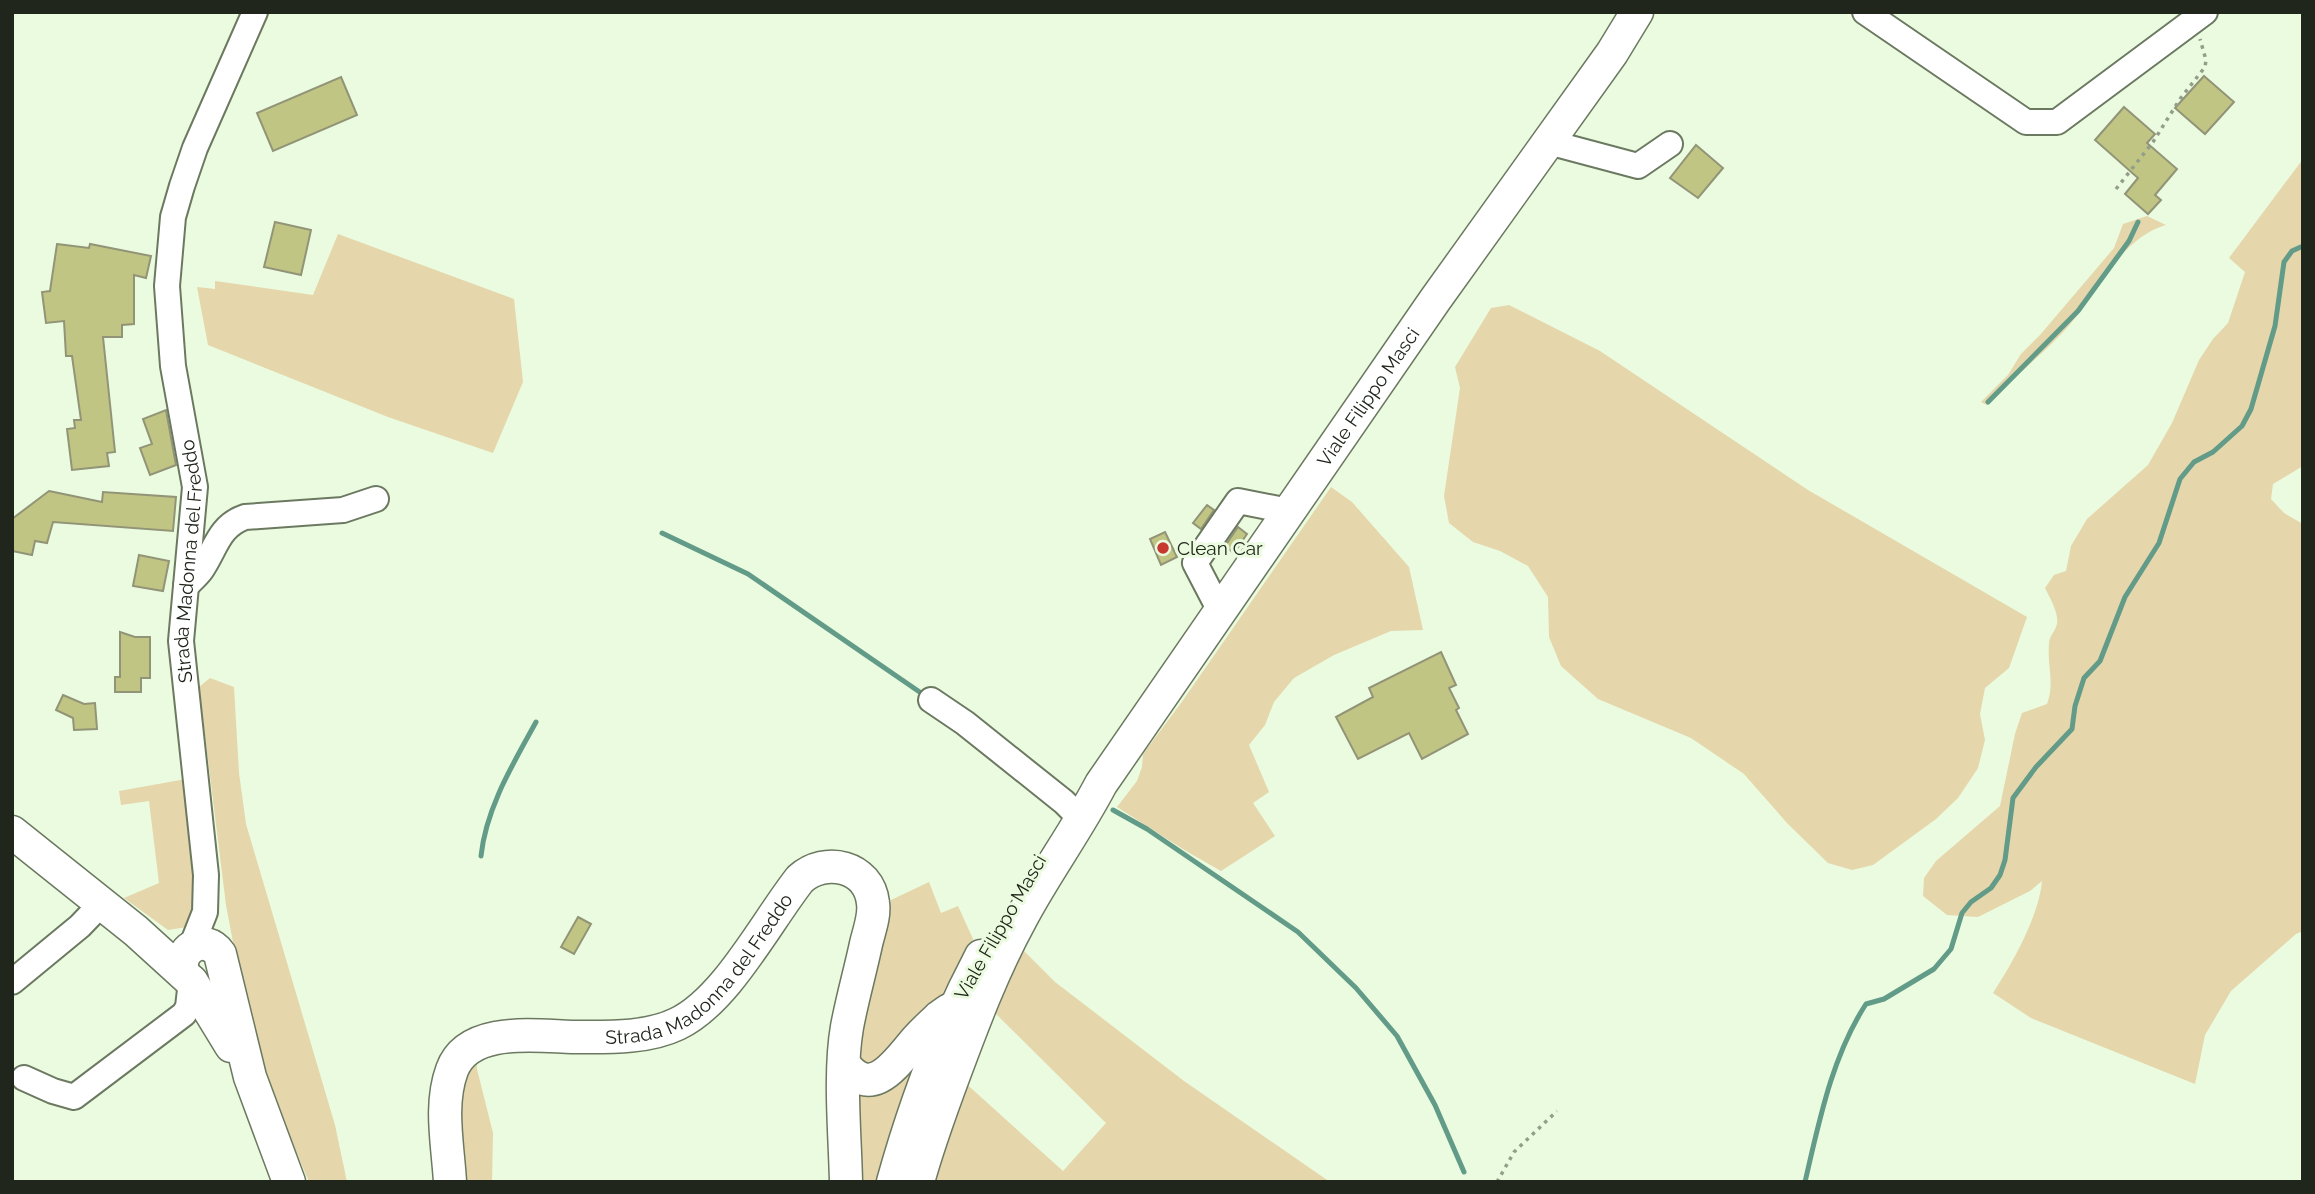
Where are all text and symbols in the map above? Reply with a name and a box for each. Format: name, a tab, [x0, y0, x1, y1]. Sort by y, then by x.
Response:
street label: Viale Filippo Masci	[1313, 323, 1424, 471]
street label: Strada Madonna del Freddo	[170, 438, 206, 684]
place label: Clean Car	[1177, 537, 1263, 559]
marker: Clean Car	[1155, 540, 1171, 556]
street label: Viale Filippo Masci	[950, 851, 1050, 1003]
street label: Strada Madonna del Freddo	[605, 889, 797, 1048]

